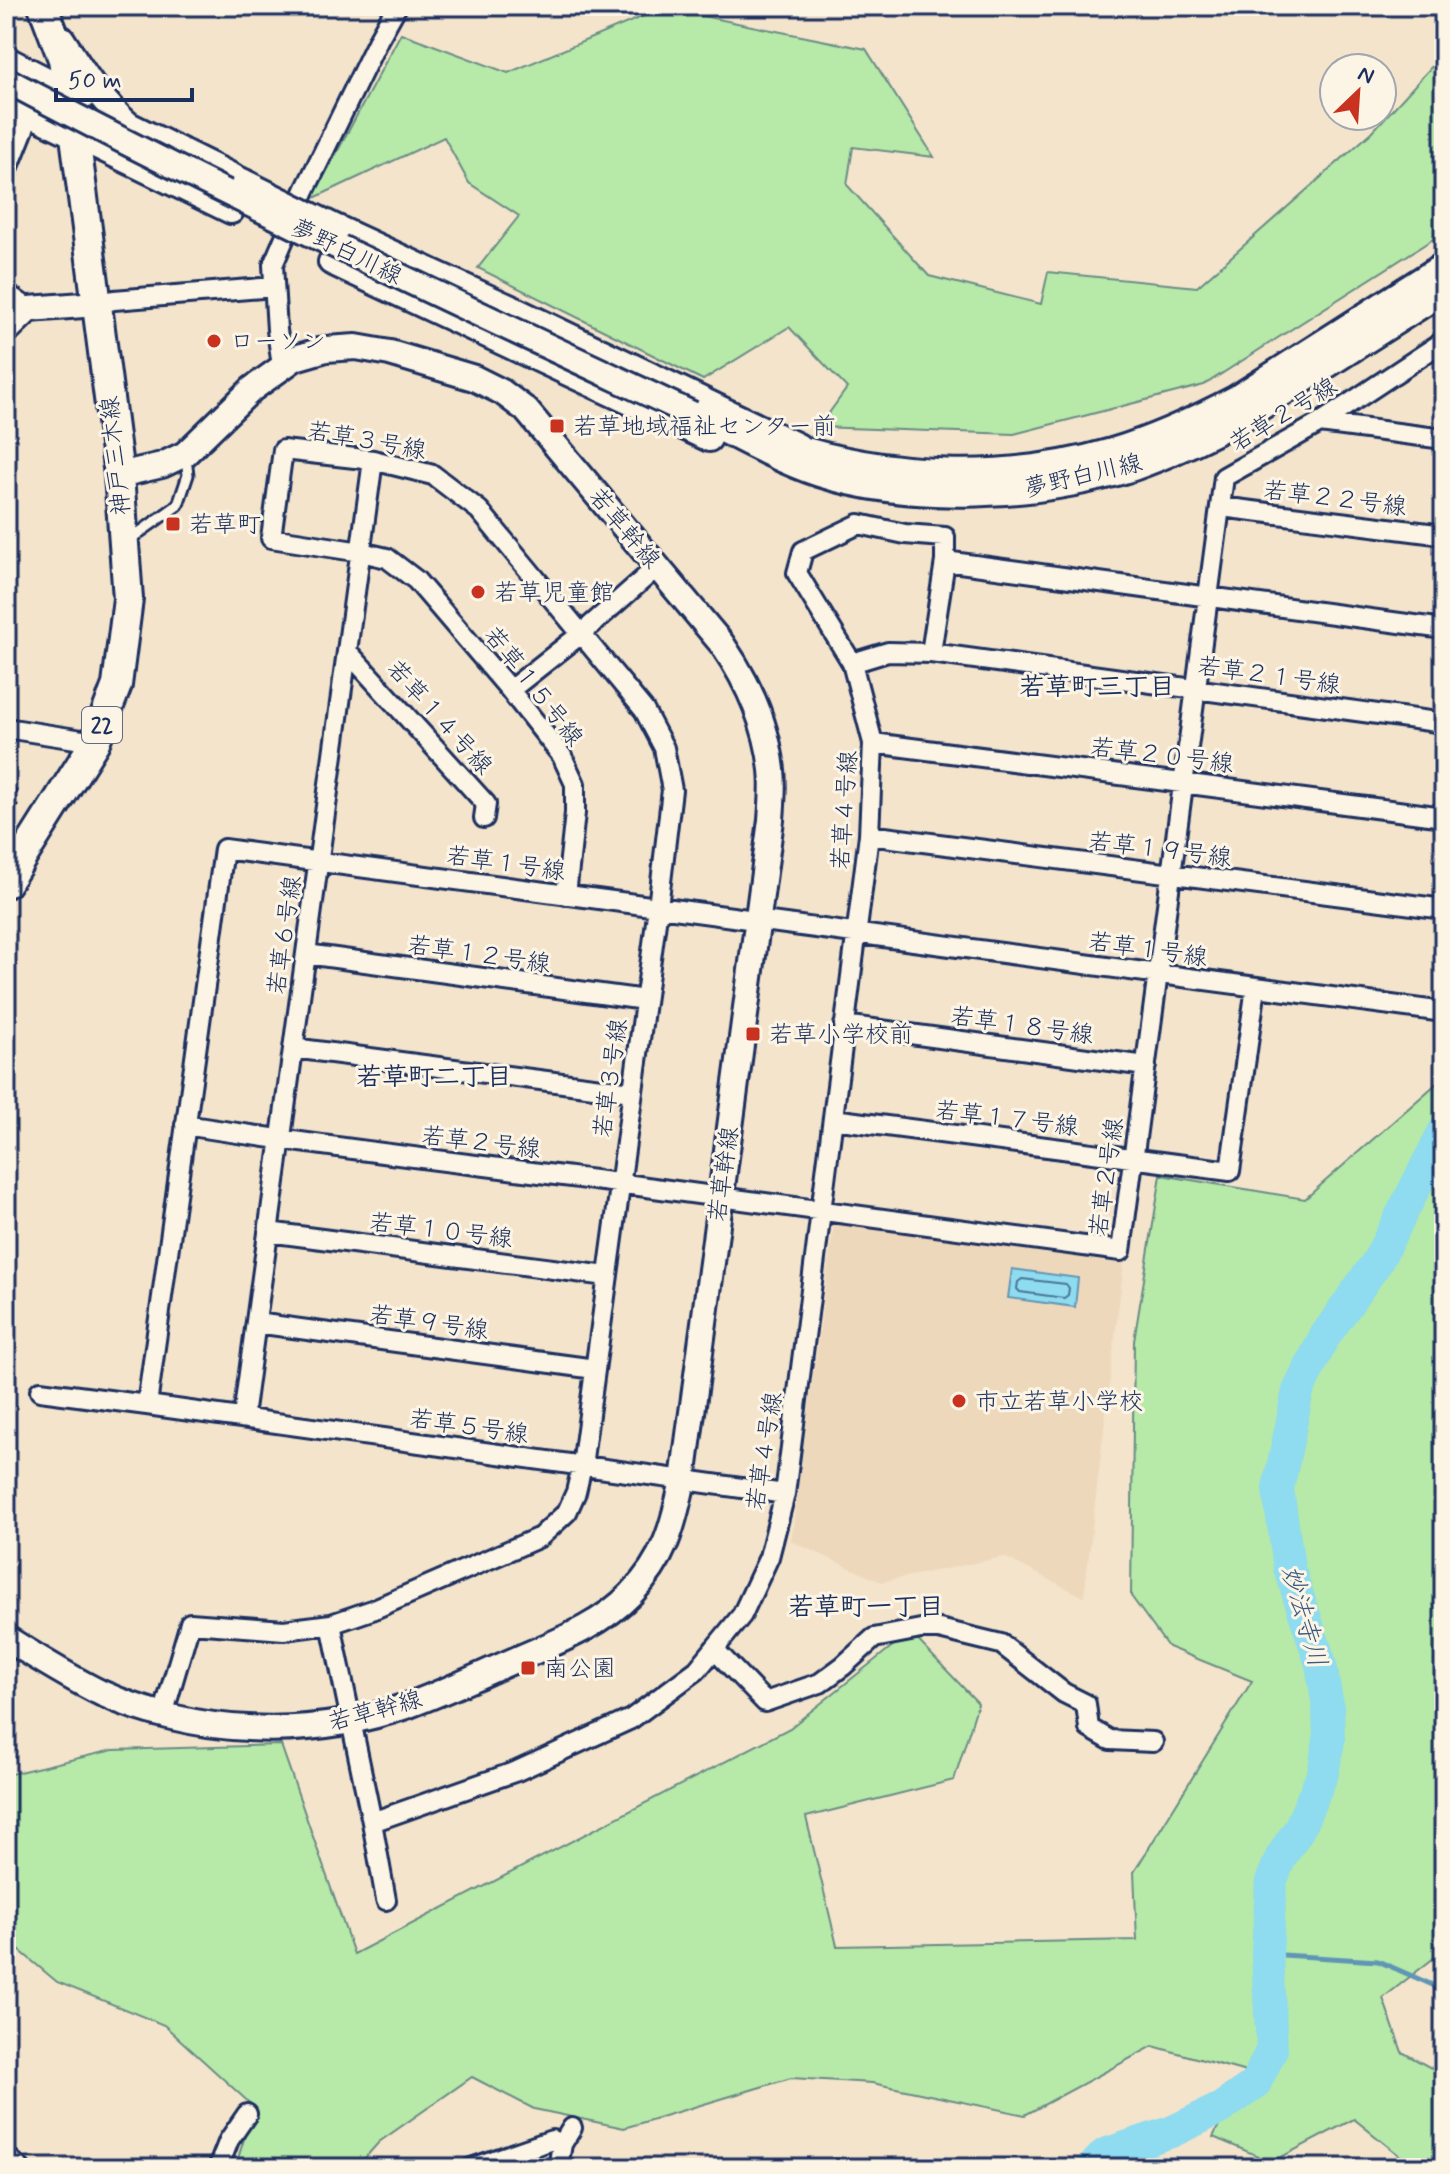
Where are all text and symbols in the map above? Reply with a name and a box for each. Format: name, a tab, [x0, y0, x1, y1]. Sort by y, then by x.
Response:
scale bar	[56, 52, 192, 102]
north arrow	[1318, 52, 1398, 132]
text: N	[1353, 60, 1378, 91]
text: 50 m	[68, 66, 122, 97]
street label: 夢野白川線	[286, 212, 407, 293]
place label: ローソン	[230, 327, 326, 358]
marker: ローソン	[205, 332, 223, 350]
street label: 若草２号線	[1224, 371, 1343, 459]
street label: 神戸三木線	[95, 395, 138, 517]
place label: 若草地域福祉センター前	[573, 412, 836, 443]
street label: 若草３号線	[305, 416, 429, 467]
marker: 若草地域福祉センター前	[548, 417, 566, 435]
street label: 夢野白川線	[1021, 448, 1145, 505]
street label: 若草２２号線	[1261, 475, 1408, 524]
street label: 若草幹線	[581, 482, 667, 576]
place label: 若草町	[189, 510, 261, 541]
marker: 若草町	[164, 515, 182, 533]
place label: 若草児童館	[494, 578, 614, 609]
marker: 若草児童館	[469, 583, 487, 601]
street label: 若草１５号線	[476, 621, 589, 753]
street label: 若草２１号線	[1195, 651, 1342, 702]
street label: 若草１４号線	[379, 654, 499, 782]
district label: 若草町三丁目	[1019, 671, 1175, 705]
road number: 22	[82, 707, 122, 743]
street label: 若草２０号線	[1088, 732, 1235, 781]
street label: 若草４号線	[826, 749, 865, 871]
street label: 若草１９号線	[1086, 826, 1233, 875]
street label: 若草１号線	[444, 841, 567, 888]
street label: 若草６号線	[262, 874, 309, 997]
street label: 若草１号線	[1086, 927, 1209, 974]
street label: 若草１２号線	[405, 930, 552, 981]
street label: 若草１８号線	[948, 1001, 1095, 1052]
street label: 若草３号線	[588, 1017, 635, 1140]
place label: 若草小学校前	[769, 1020, 913, 1051]
marker: 若草小学校前	[744, 1025, 762, 1043]
district label: 若草町二丁目	[356, 1061, 512, 1095]
street label: 若草１７号線	[933, 1095, 1080, 1144]
street label: 若草２号線	[1084, 1116, 1131, 1239]
street label: 若草２号線	[419, 1121, 542, 1166]
street label: 若草幹線	[702, 1125, 747, 1224]
street label: 若草１０号線	[367, 1207, 514, 1256]
street label: 若草９号線	[367, 1300, 490, 1347]
place label: 市立若草小学校	[975, 1387, 1143, 1418]
street label: 若草４号線	[741, 1390, 790, 1513]
marker: 市立若草小学校	[950, 1392, 968, 1410]
street label: 若草５号線	[407, 1404, 530, 1451]
water label: 妙法寺川	[1272, 1562, 1334, 1671]
district label: 若草町一丁目	[788, 1591, 944, 1625]
place label: 南公園	[544, 1654, 616, 1685]
marker: 南公園	[519, 1659, 537, 1677]
street label: 若草幹線	[325, 1684, 426, 1739]

